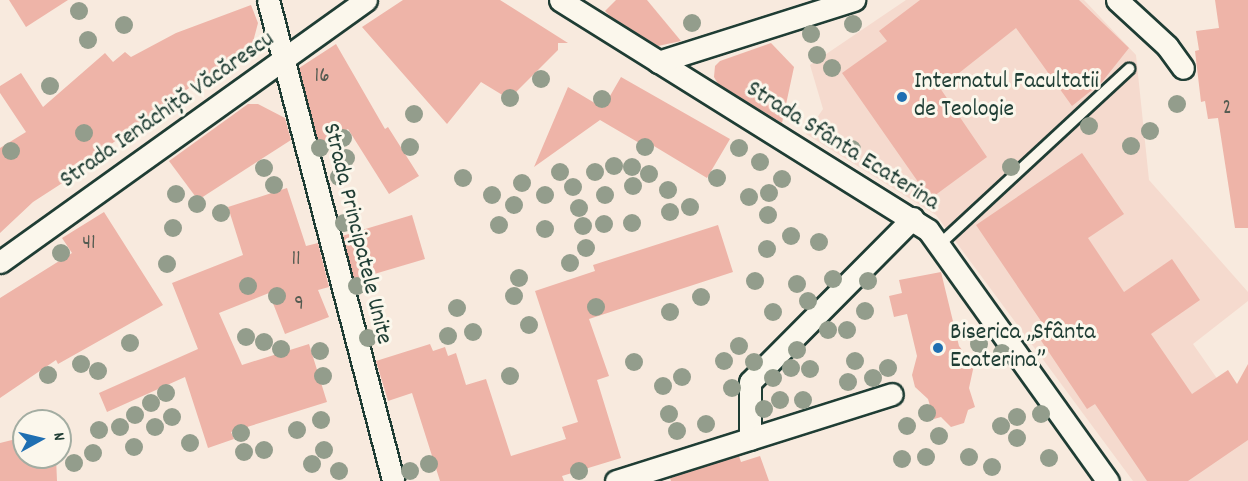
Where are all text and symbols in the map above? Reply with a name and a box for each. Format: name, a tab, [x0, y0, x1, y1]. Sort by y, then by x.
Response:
street label: Strada Ienăchiță Văcărescu	[55, 26, 281, 196]
house number: 16	[315, 64, 329, 90]
place label: Internatul Facultatii de Teologie	[914, 69, 1099, 125]
street label: Strada Sfânta Ecaterina	[740, 76, 944, 218]
marker: Internatul Facultatii de Teologie	[895, 90, 909, 104]
house number: 2	[1222, 96, 1232, 122]
street label: Strada Principatele Unite	[315, 120, 397, 348]
house number: 41	[82, 231, 96, 257]
house number: 11	[291, 247, 301, 273]
house number: 9	[294, 292, 304, 318]
place label: Biserica „Sfânta Ecaterina”	[950, 320, 1095, 376]
marker: Biserica „Sfânta Ecaterina”	[931, 341, 945, 355]
north arrow	[12, 409, 72, 469]
text: N	[46, 431, 70, 442]

